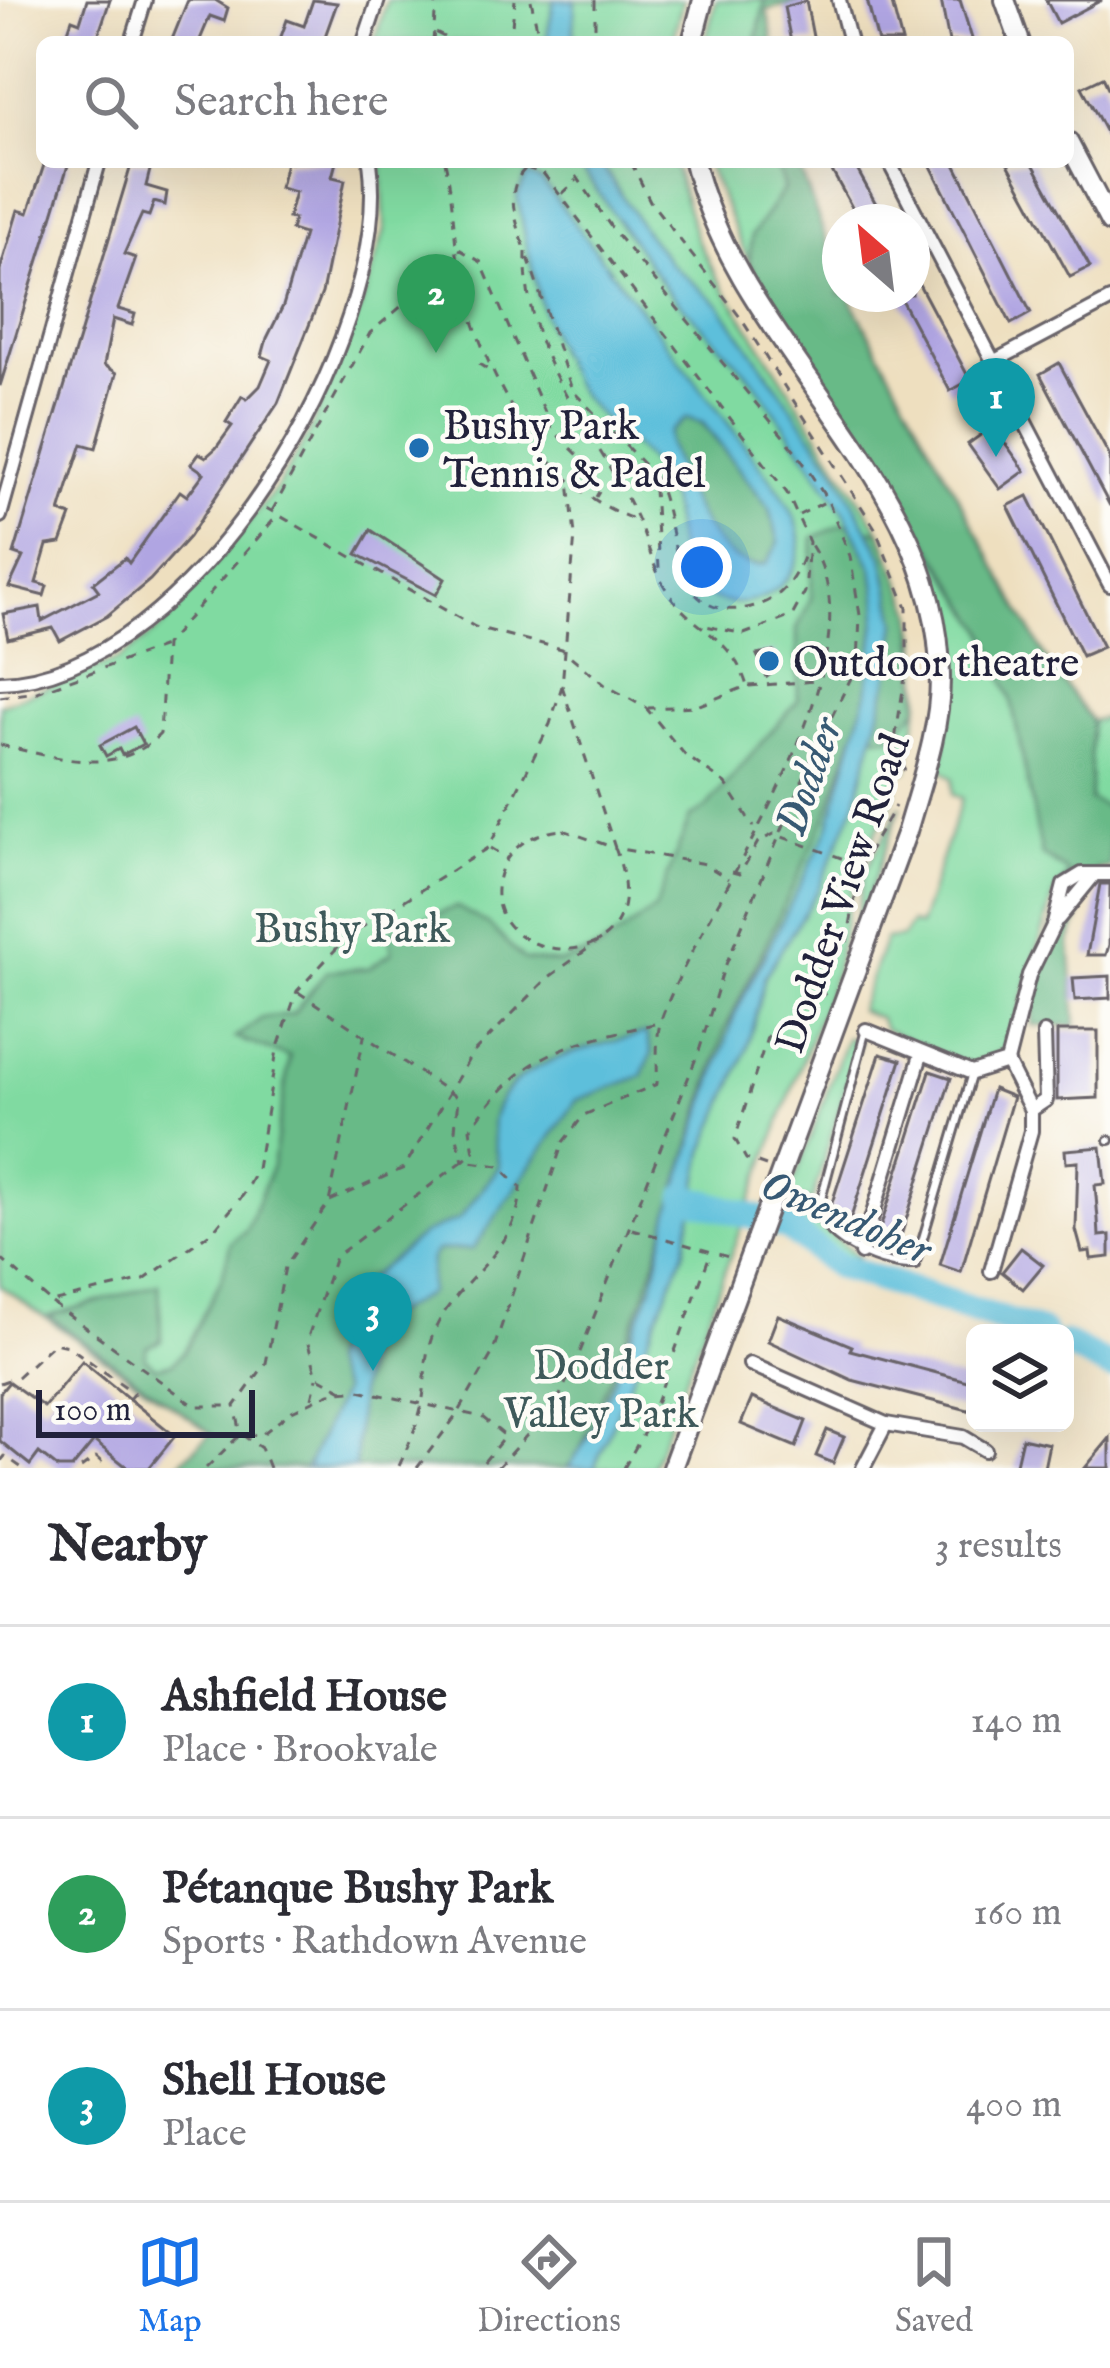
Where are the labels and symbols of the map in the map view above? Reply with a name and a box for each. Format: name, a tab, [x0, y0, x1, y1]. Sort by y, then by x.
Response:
north arrow	[822, 204, 930, 312]
pin: 2	[397, 254, 475, 353]
pin: 1	[957, 358, 1035, 457]
place label: Bushy Park Tennis & Padel	[443, 401, 706, 502]
marker: Bushy Park Tennis & Padel	[406, 435, 432, 461]
your location	[672, 537, 732, 597]
place label: Outdoor theatre	[793, 638, 1079, 691]
marker: Outdoor theatre	[756, 648, 782, 674]
water label: Dodder	[764, 709, 857, 844]
street label: Dodder View Road	[765, 727, 924, 1061]
park label: Bushy Park	[254, 904, 450, 957]
water label: Owendoher	[752, 1157, 941, 1280]
pin: 3	[334, 1272, 412, 1371]
park label: Dodder Valley Park	[503, 1341, 699, 1442]
scale bar	[36, 1384, 255, 1437]

